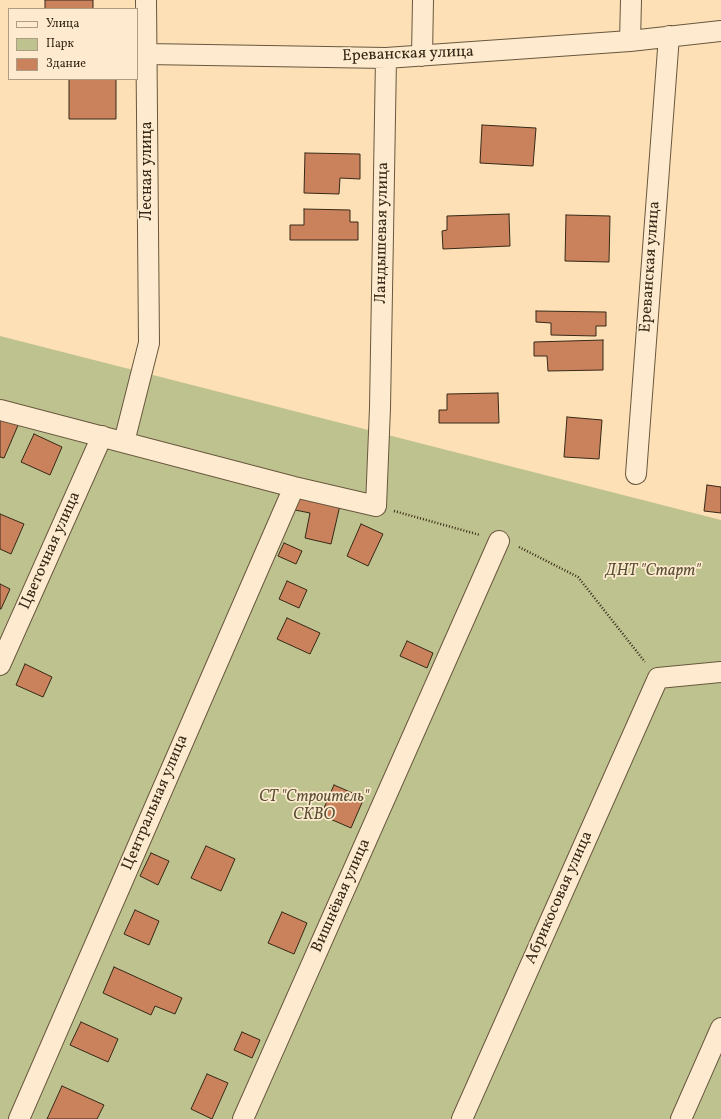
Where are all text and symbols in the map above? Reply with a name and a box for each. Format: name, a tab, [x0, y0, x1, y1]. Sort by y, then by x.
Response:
legend	[8, 8, 138, 80]
text: Улица	[46, 16, 79, 32]
text: Парк	[46, 36, 74, 52]
street label: Ереванская улица	[342, 43, 474, 67]
text: Здание	[46, 56, 86, 72]
street label: Лесная улица	[138, 121, 158, 221]
street label: Ландышевая улица	[372, 162, 394, 304]
street label: Ереванская улица	[637, 201, 665, 333]
street label: Цветочная улица	[16, 489, 86, 613]
park label: ДНТ "Старт"	[605, 562, 701, 582]
street label: Центральная улица	[119, 732, 193, 874]
park label: СТ "Строитель" СКВО	[259, 788, 369, 826]
street label: Абрикосовая улица	[522, 829, 598, 967]
street label: Вишнёвая улица	[308, 836, 376, 956]

